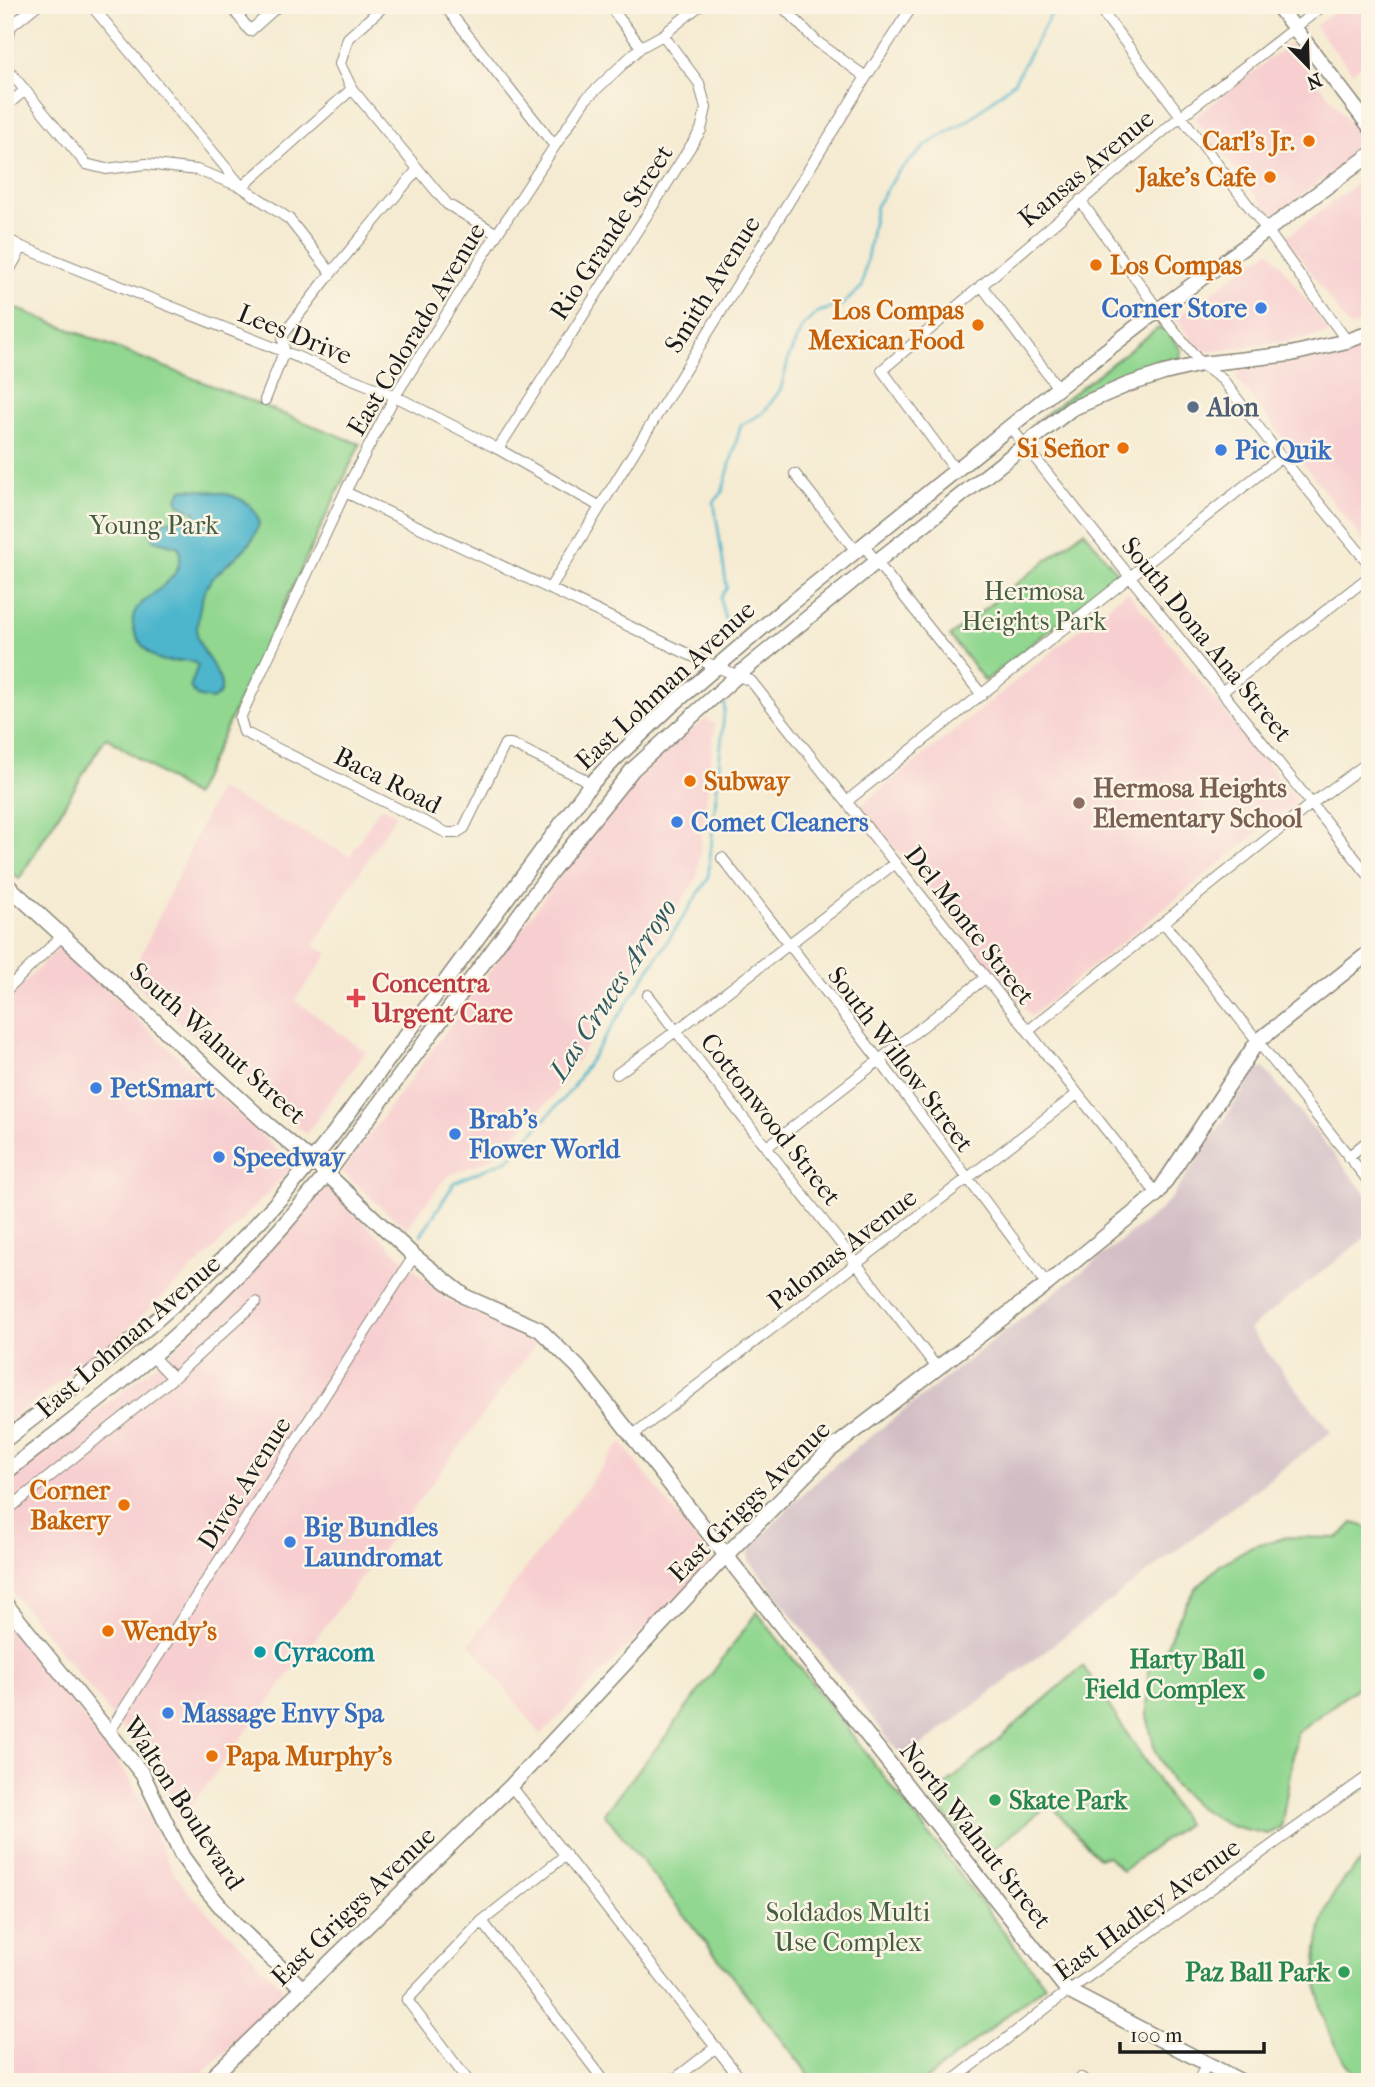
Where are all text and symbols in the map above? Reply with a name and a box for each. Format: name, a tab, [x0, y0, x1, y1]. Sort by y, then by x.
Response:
north arrow	[1274, 32, 1344, 102]
text: N	[1303, 68, 1325, 94]
street label: Kansas Avenue	[1012, 103, 1160, 234]
place label: Carl's Jr.	[1202, 126, 1295, 157]
marker: Carl's Jr.	[1301, 133, 1317, 149]
street label: Rio Grande Street	[543, 138, 680, 326]
place label: Jake's Cafe	[1135, 162, 1256, 193]
marker: Jake's Cafe	[1262, 169, 1278, 185]
street label: Smith Avenue	[658, 210, 767, 359]
street label: East Colorado Avenue	[341, 217, 492, 441]
place label: Los Compas	[1110, 250, 1242, 281]
marker: Los Compas	[1088, 257, 1104, 273]
place label: Corner Store	[1101, 293, 1247, 324]
place label: Los Compas Mexican Food	[808, 295, 965, 356]
street label: Lees Drive	[233, 298, 356, 371]
marker: Corner Store	[1253, 300, 1269, 316]
marker: Los Compas Mexican Food	[970, 317, 986, 333]
place label: Alon	[1205, 392, 1260, 423]
marker: Alon	[1185, 399, 1201, 415]
place label: Si Señor	[1017, 433, 1110, 464]
place label: Pic Quik	[1235, 435, 1333, 466]
marker: Si Señor	[1115, 440, 1131, 456]
marker: Pic Quik	[1213, 442, 1229, 458]
park label: Young Park	[88, 510, 219, 541]
street label: South Dona Ana Street	[1115, 531, 1299, 748]
park label: Hermosa Heights Park	[961, 576, 1107, 637]
street label: East Lohman Avenue	[569, 594, 762, 776]
street label: Baca Road	[329, 740, 447, 821]
place label: Subway	[704, 766, 792, 797]
marker: Subway	[682, 773, 698, 789]
place label: Hermosa Heights Elementary School	[1093, 773, 1303, 834]
marker: Hermosa Heights Elementary School	[1071, 795, 1087, 811]
place label: Comet Cleaners	[691, 807, 869, 838]
marker: Comet Cleaners	[669, 814, 685, 830]
street label: Del Monte Street	[898, 840, 1042, 1011]
water label: Las Cruces Arroyo	[540, 892, 683, 1088]
street label: South Walnut Street	[123, 956, 313, 1131]
street label: South Willow Street	[821, 961, 981, 1159]
place label: Concentra Urgent Care	[371, 968, 513, 1029]
marker: Concentra Urgent Care	[346, 988, 366, 1008]
street label: Cottonwood Street	[694, 1027, 848, 1212]
place label: PetSmart	[110, 1073, 216, 1104]
marker: PetSmart	[88, 1080, 104, 1096]
place label: Brab's Flower World	[468, 1104, 621, 1165]
marker: Brab's Flower World	[447, 1126, 463, 1142]
place label: Speedway	[233, 1142, 347, 1173]
marker: Speedway	[211, 1149, 227, 1165]
street label: Palomas Avenue	[762, 1182, 923, 1317]
street label: East Lohman Avenue	[30, 1248, 227, 1425]
street label: Divot Avenue	[191, 1411, 298, 1556]
street label: East Griggs Avenue	[662, 1414, 837, 1589]
place label: Corner Bakery	[30, 1475, 112, 1536]
marker: Corner Bakery	[116, 1497, 132, 1513]
place label: Big Bundles Laundromat	[304, 1512, 443, 1573]
marker: Big Bundles Laundromat	[282, 1534, 298, 1550]
place label: Wendy's	[121, 1616, 217, 1647]
marker: Wendy's	[100, 1623, 116, 1639]
place label: Cyracom	[274, 1637, 375, 1668]
marker: Cyracom	[252, 1644, 268, 1660]
place label: Harty Ball Field Complex	[1084, 1644, 1246, 1705]
marker: Harty Ball Field Complex	[1251, 1666, 1267, 1682]
place label: Massage Envy Spa	[182, 1698, 385, 1729]
marker: Massage Envy Spa	[160, 1705, 176, 1721]
street label: Walton Boulevard	[116, 1710, 251, 1896]
street label: North Walnut Street	[893, 1736, 1059, 1936]
place label: Papa Murphy's	[226, 1741, 393, 1772]
marker: Papa Murphy's	[204, 1748, 220, 1764]
place label: Skate Park	[1009, 1785, 1129, 1816]
marker: Skate Park	[987, 1792, 1003, 1808]
street label: East Griggs Avenue	[265, 1820, 442, 1993]
street label: East Hadley Avenue	[1048, 1832, 1246, 1987]
park label: Soldados Multi Use Complex	[766, 1897, 930, 1958]
place label: Paz Ball Park	[1185, 1957, 1332, 1988]
marker: Paz Ball Park	[1336, 1964, 1352, 1980]
scale bar	[1120, 2010, 1263, 2054]
text: 100 m	[1130, 2023, 1183, 2047]

